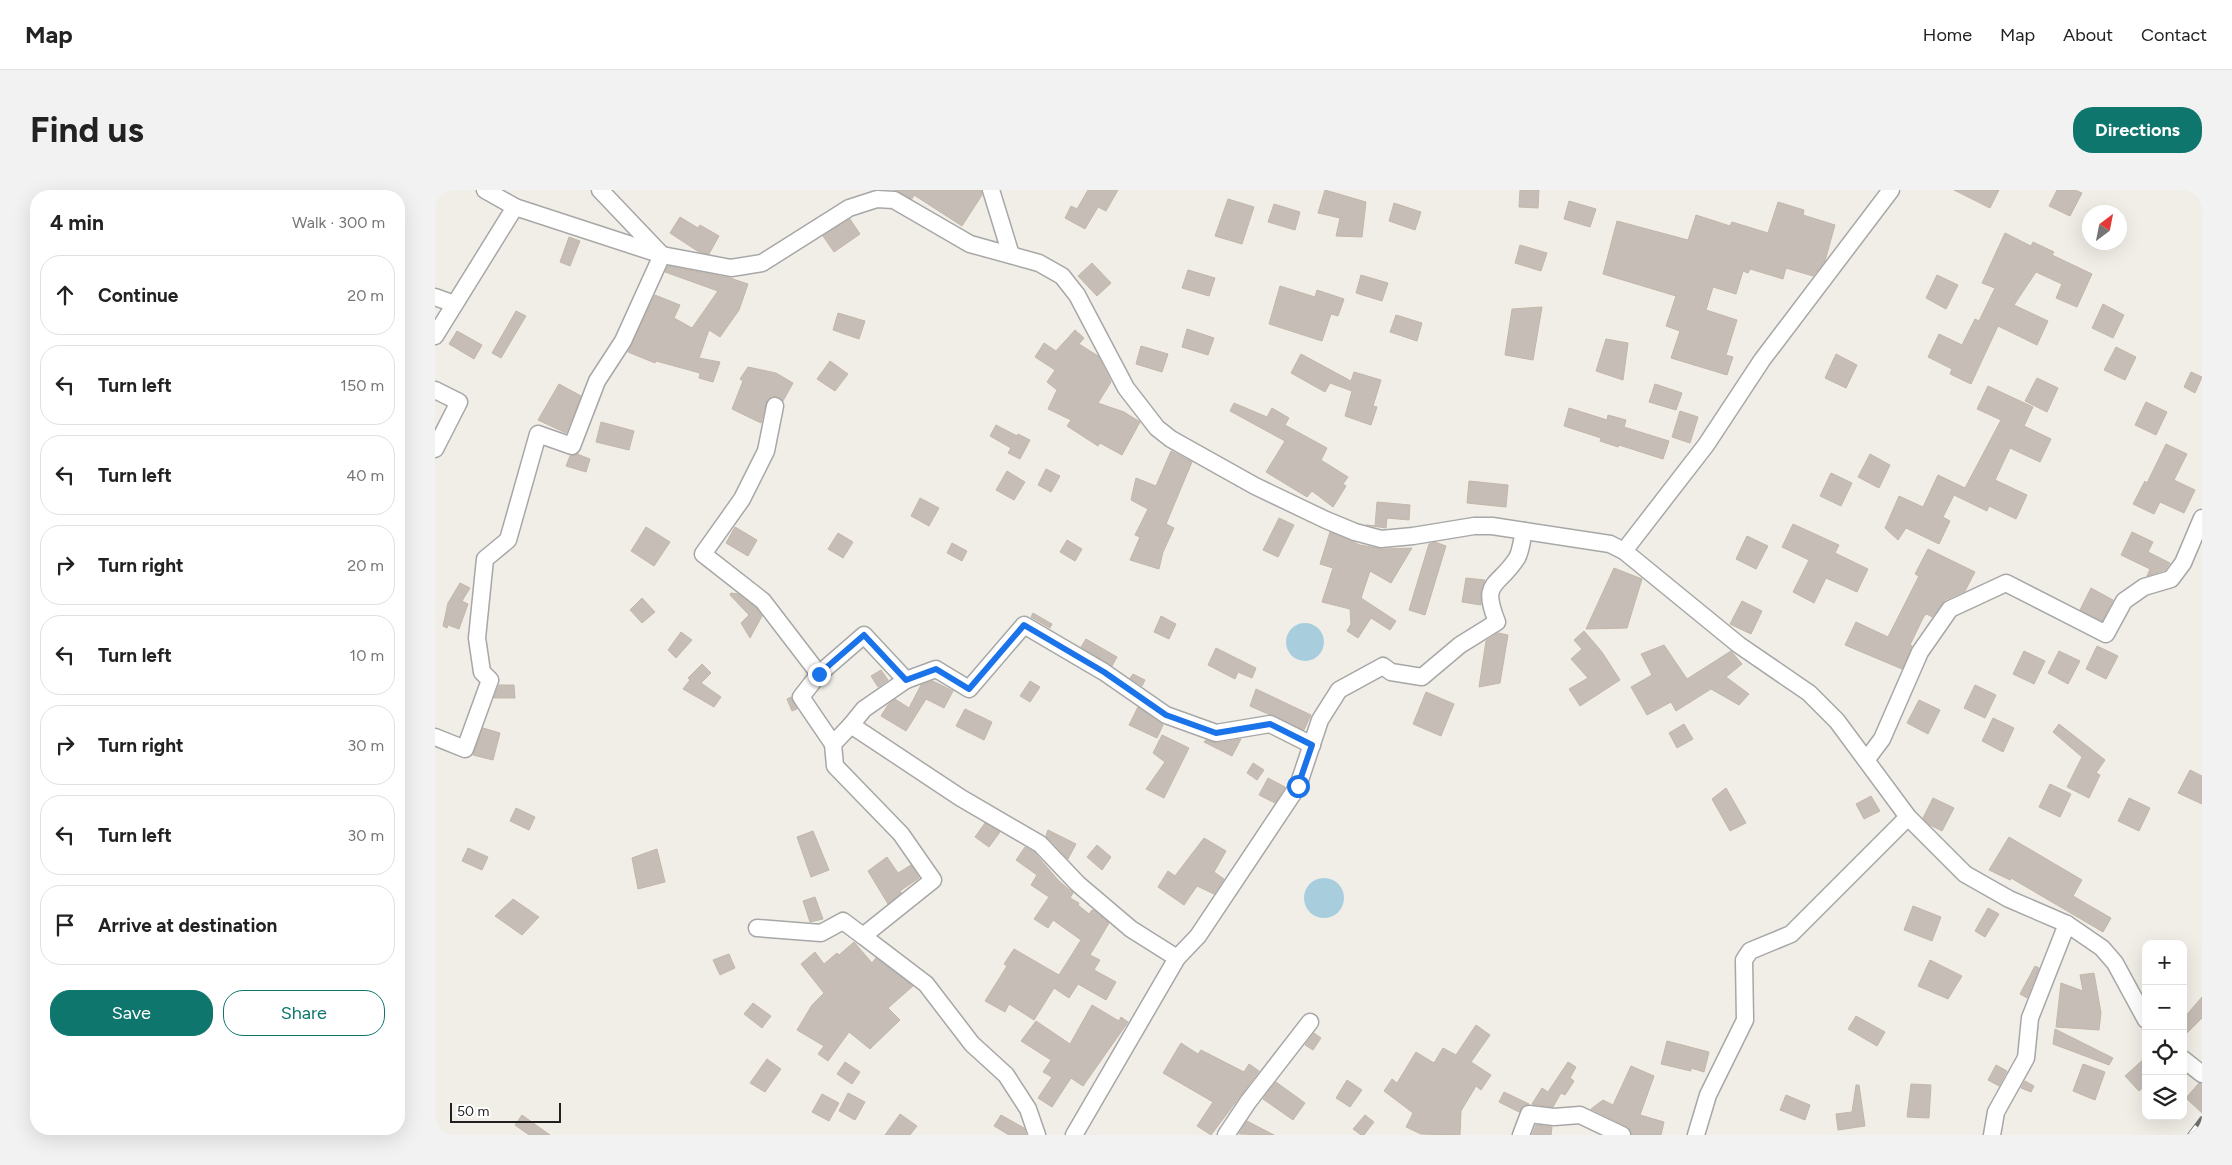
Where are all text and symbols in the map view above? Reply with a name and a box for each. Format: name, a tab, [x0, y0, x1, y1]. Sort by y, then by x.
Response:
text: Map	[25, 20, 73, 49]
text: Home	[1923, 24, 1972, 46]
text: Map	[2000, 24, 2035, 46]
text: About	[2063, 24, 2113, 46]
text: Contact	[2141, 24, 2207, 46]
button: Directions	[2073, 107, 2202, 153]
text: Find us	[30, 109, 144, 151]
north arrow	[2082, 205, 2127, 250]
text: 4 min	[50, 210, 104, 235]
text: Walk · 300 m	[292, 213, 385, 232]
icon: ahead	[51, 281, 79, 309]
text: Continue	[98, 284, 178, 307]
text: 20 m	[347, 286, 384, 305]
icon: left	[51, 371, 79, 399]
text: Turn left	[98, 374, 172, 397]
text: 150 m	[340, 376, 384, 395]
icon: left	[51, 461, 79, 489]
text: Turn left	[98, 464, 172, 487]
text: 40 m	[346, 466, 384, 485]
icon: right	[51, 551, 79, 579]
text: Turn right	[98, 554, 184, 577]
text: 20 m	[347, 556, 384, 575]
icon: left	[51, 641, 79, 669]
text: Turn left	[98, 644, 172, 667]
text: 10 m	[350, 646, 384, 665]
route end	[808, 663, 831, 686]
icon: right	[51, 731, 79, 759]
text: Turn right	[98, 734, 184, 757]
text: 30 m	[347, 736, 384, 755]
route start	[1287, 775, 1310, 798]
icon: left	[51, 821, 79, 849]
text: Turn left	[98, 824, 172, 847]
text: 30 m	[347, 826, 384, 845]
icon: arrive	[51, 911, 79, 939]
text: Arrive at destination	[98, 914, 277, 937]
map controls	[2142, 940, 2187, 1120]
button: +	[2142, 940, 2187, 985]
button: −	[2142, 985, 2187, 1030]
button: Save	[50, 990, 213, 1036]
button: Share	[223, 990, 385, 1036]
button: locate	[2142, 1030, 2187, 1075]
button: layers	[2142, 1075, 2187, 1120]
scale bar	[450, 1100, 561, 1123]
text: 50 m	[457, 1103, 489, 1120]

